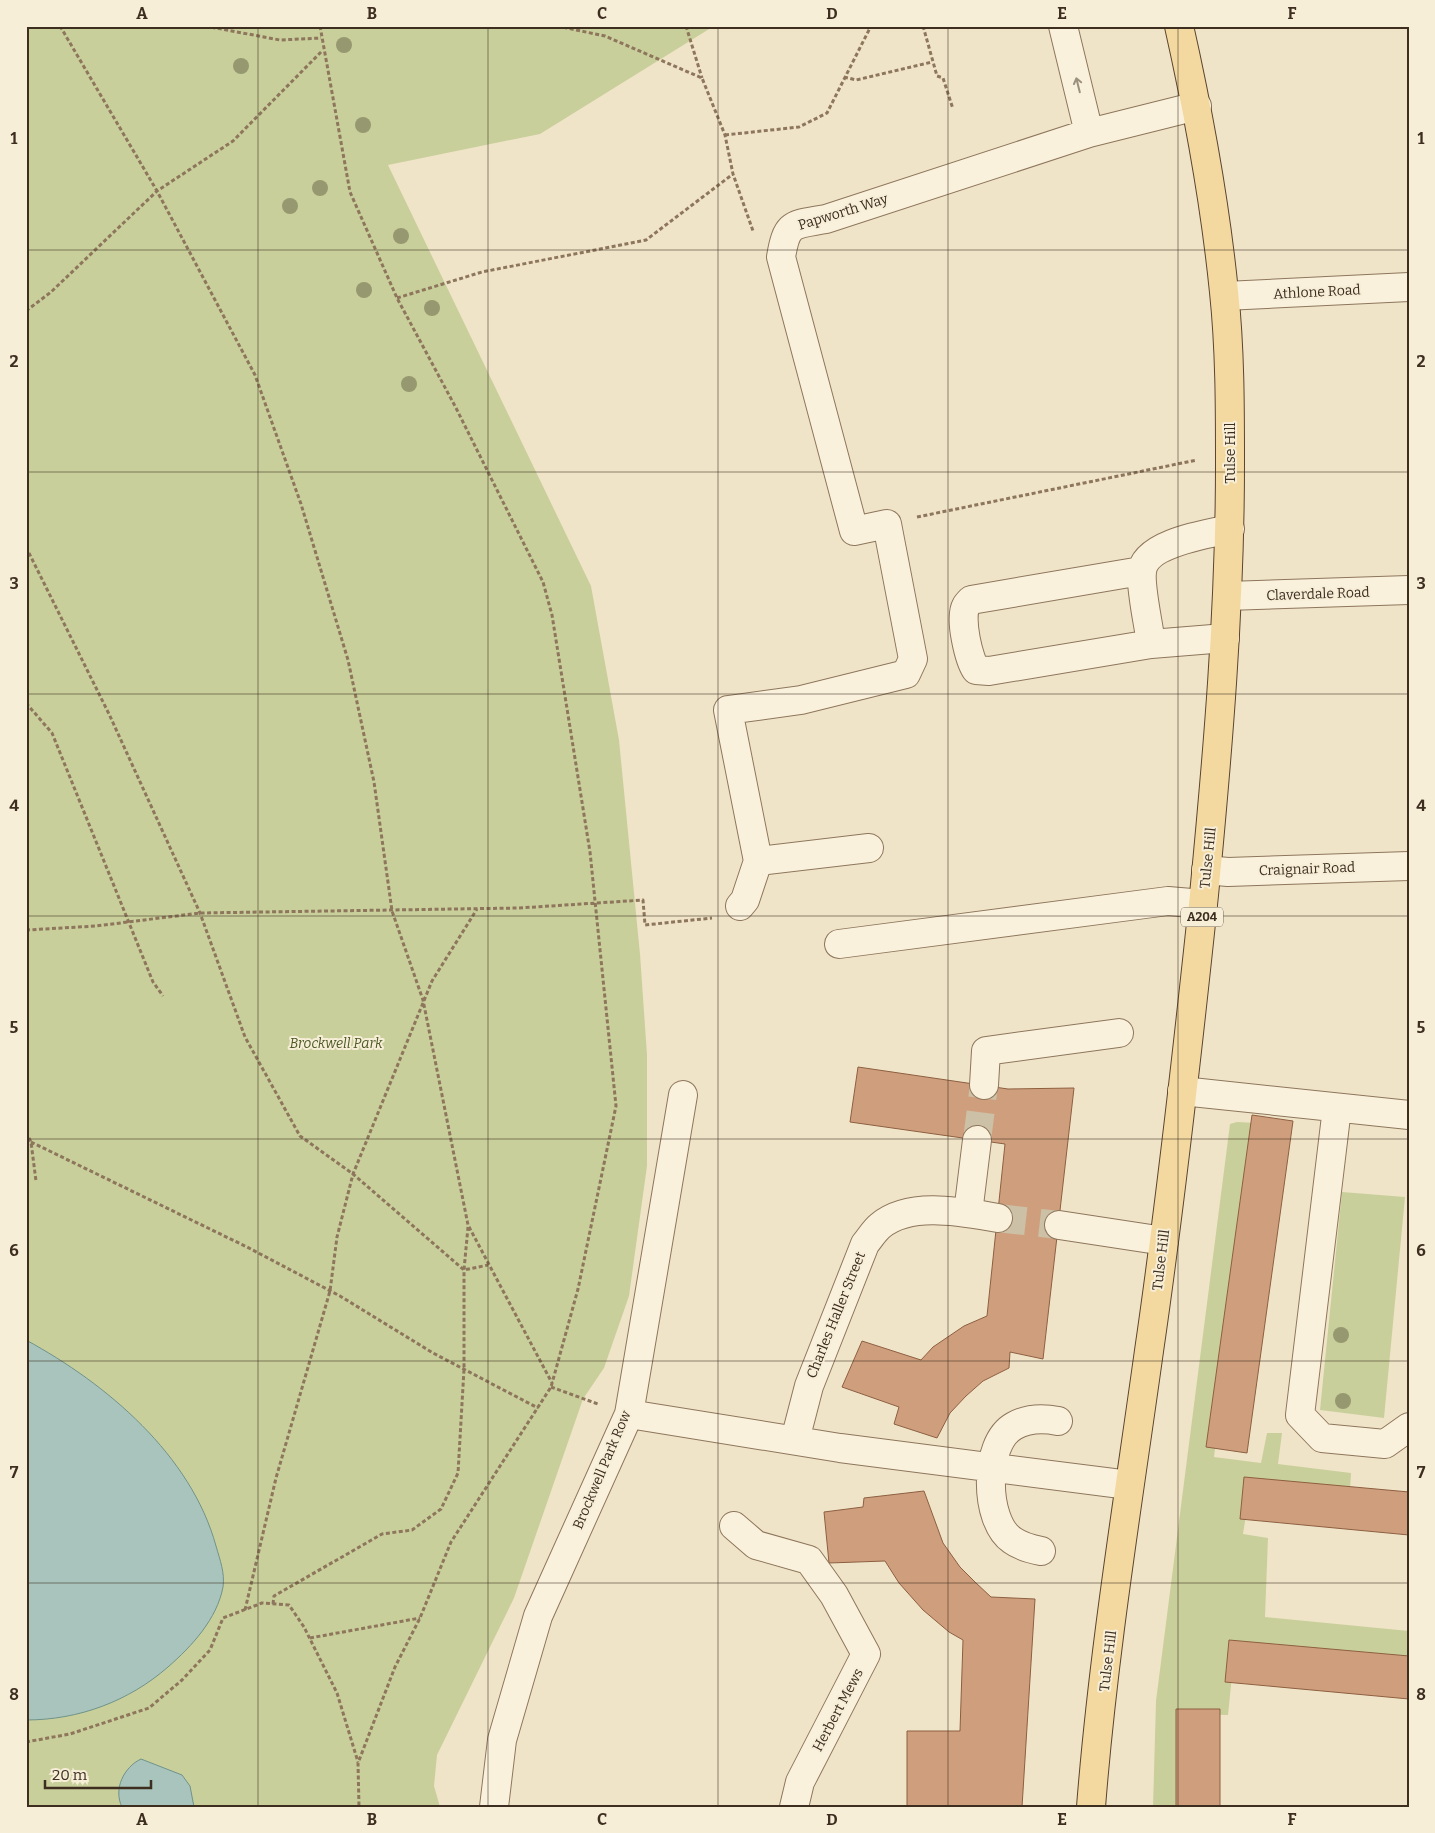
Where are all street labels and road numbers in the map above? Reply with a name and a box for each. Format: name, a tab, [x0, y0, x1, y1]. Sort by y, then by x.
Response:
street label: Papworth Way	[796, 190, 891, 234]
street label: Athlone Road	[1273, 281, 1361, 303]
street label: Tulse Hill	[1222, 422, 1239, 484]
street label: Claverdale Road	[1266, 584, 1370, 604]
street label: Tulse Hill	[1196, 827, 1220, 889]
street label: Craignair Road	[1259, 859, 1355, 879]
road number: A204	[1181, 908, 1223, 926]
street label: Tulse Hill	[1149, 1229, 1173, 1291]
street label: Charles Haller Street	[803, 1249, 869, 1381]
street label: Brockwell Park Row	[569, 1407, 635, 1532]
street label: Tulse Hill	[1096, 1630, 1120, 1692]
street label: Herbert Mews	[809, 1666, 867, 1754]

